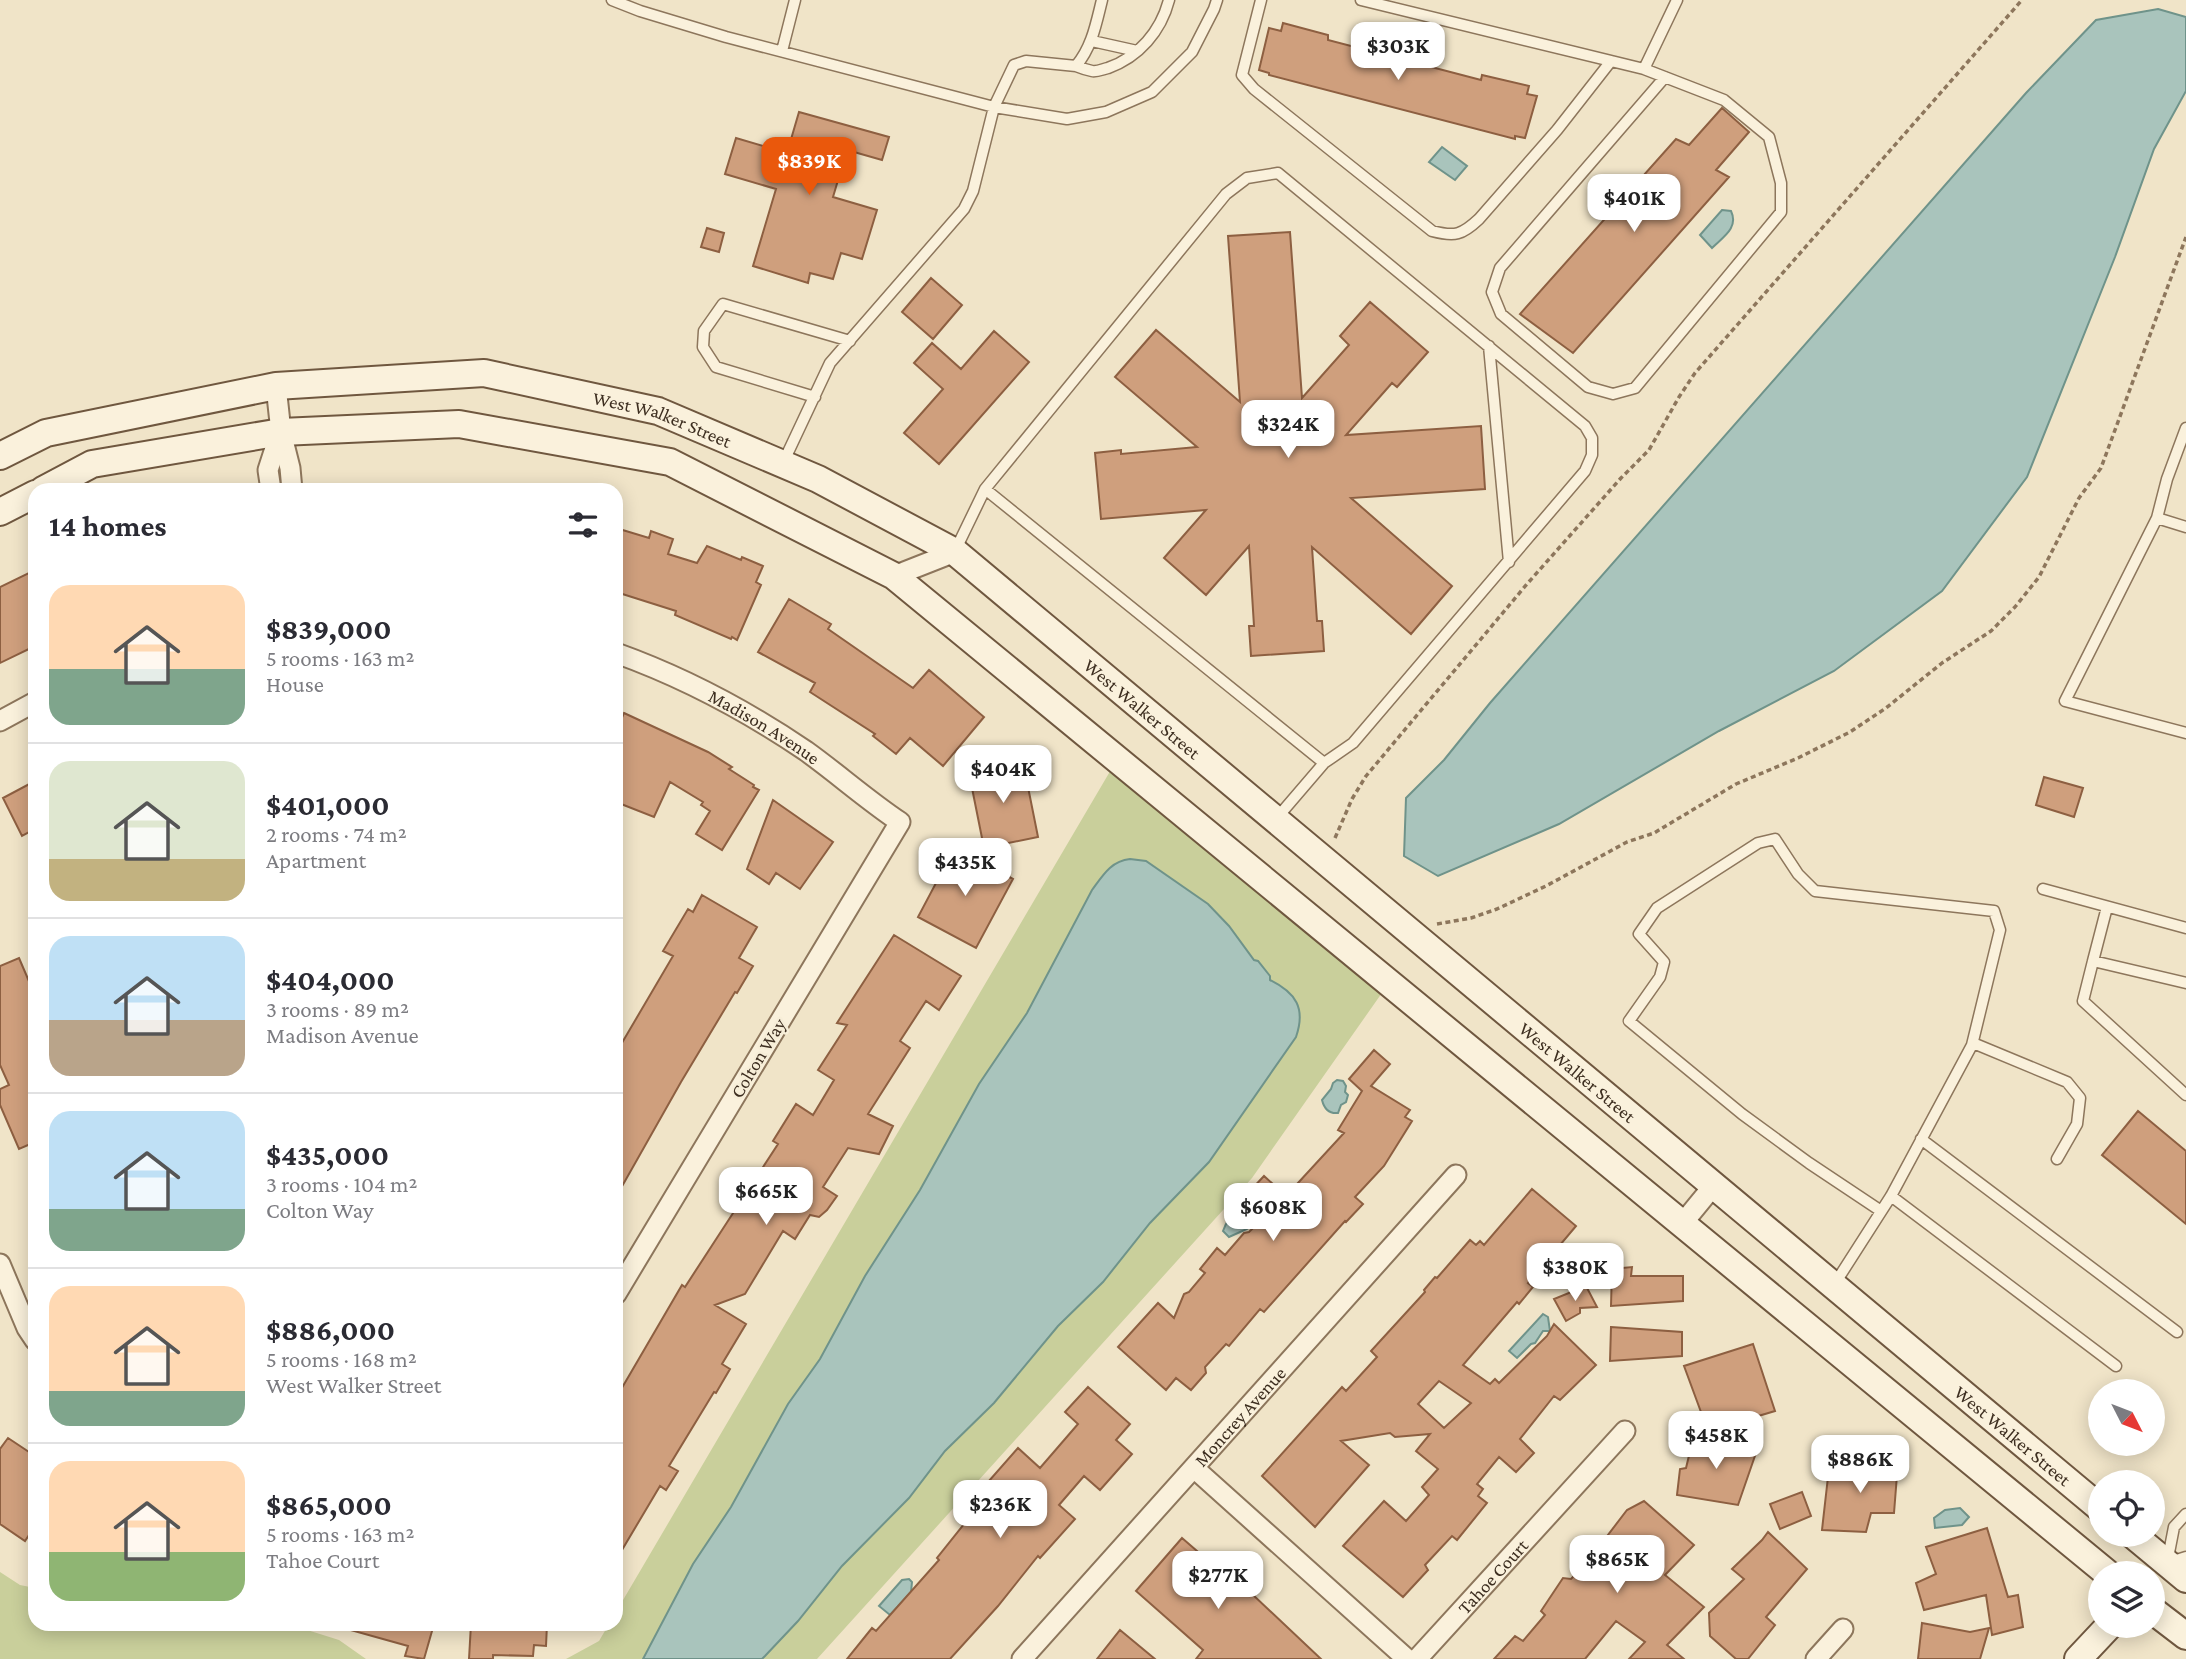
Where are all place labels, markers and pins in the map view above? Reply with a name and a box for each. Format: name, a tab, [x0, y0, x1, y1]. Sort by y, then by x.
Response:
pin: $303K	[1349, 22, 1447, 82]
pin: $839K	[760, 138, 858, 197]
pin: $401K	[1585, 174, 1683, 234]
pin: $324K	[1239, 400, 1337, 460]
pin: $404K	[954, 746, 1052, 805]
pin: $435K	[916, 838, 1014, 898]
pin: $665K	[717, 1168, 815, 1227]
pin: $608K	[1224, 1184, 1322, 1243]
pin: $380K	[1526, 1244, 1624, 1303]
pin: $458K	[1667, 1412, 1765, 1471]
pin: $886K	[1811, 1436, 1909, 1495]
pin: $236K	[951, 1480, 1049, 1540]
pin: $865K	[1568, 1536, 1666, 1595]
pin: $277K	[1169, 1552, 1267, 1611]

